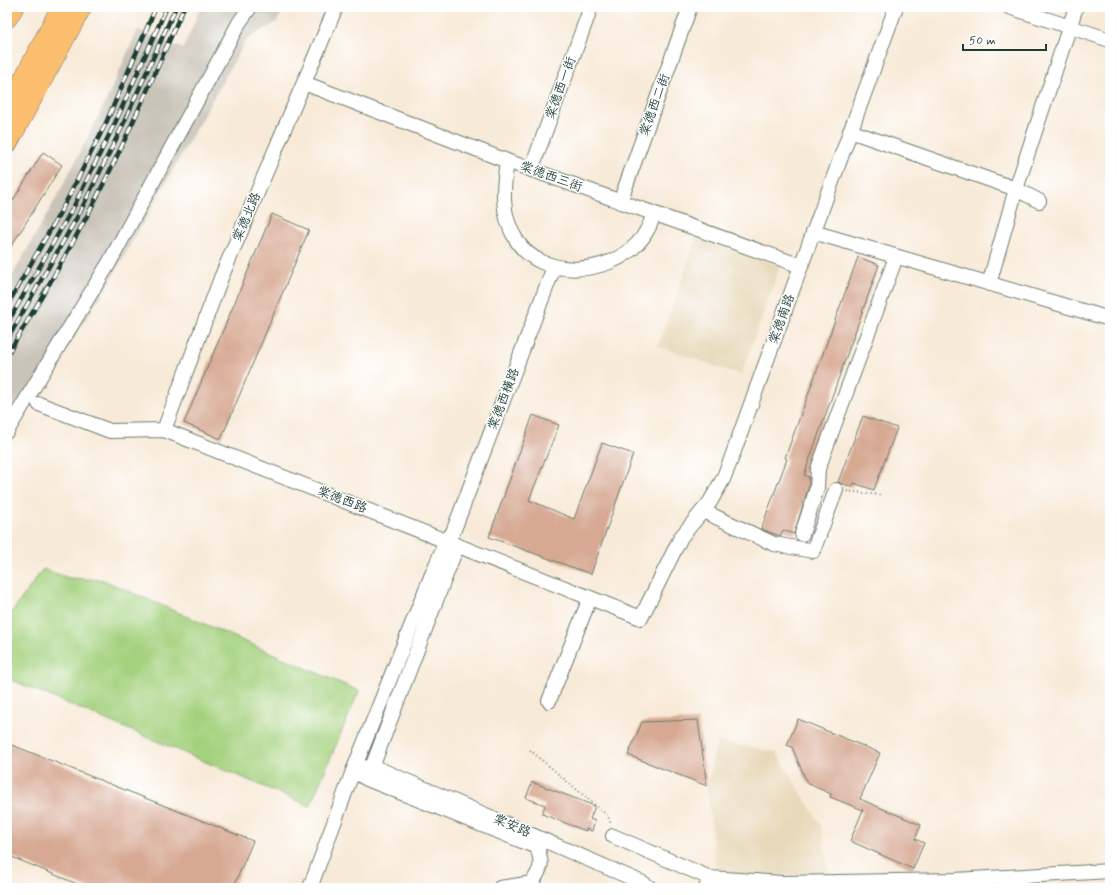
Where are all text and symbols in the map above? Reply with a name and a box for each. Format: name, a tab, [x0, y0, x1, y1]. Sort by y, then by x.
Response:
scale bar	[963, 26, 1046, 52]
text: 50 m	[969, 33, 996, 49]
street label: 棠德西一街	[542, 55, 580, 121]
street label: 棠德西二街	[636, 72, 674, 138]
street label: 棠德西三街	[518, 158, 584, 196]
street label: 棠德北路	[229, 190, 265, 244]
street label: 棠德南路	[765, 292, 799, 346]
street label: 棠德西横路	[484, 366, 524, 432]
street label: 棠德西路	[315, 483, 369, 517]
street label: 棠安路	[491, 811, 533, 841]

